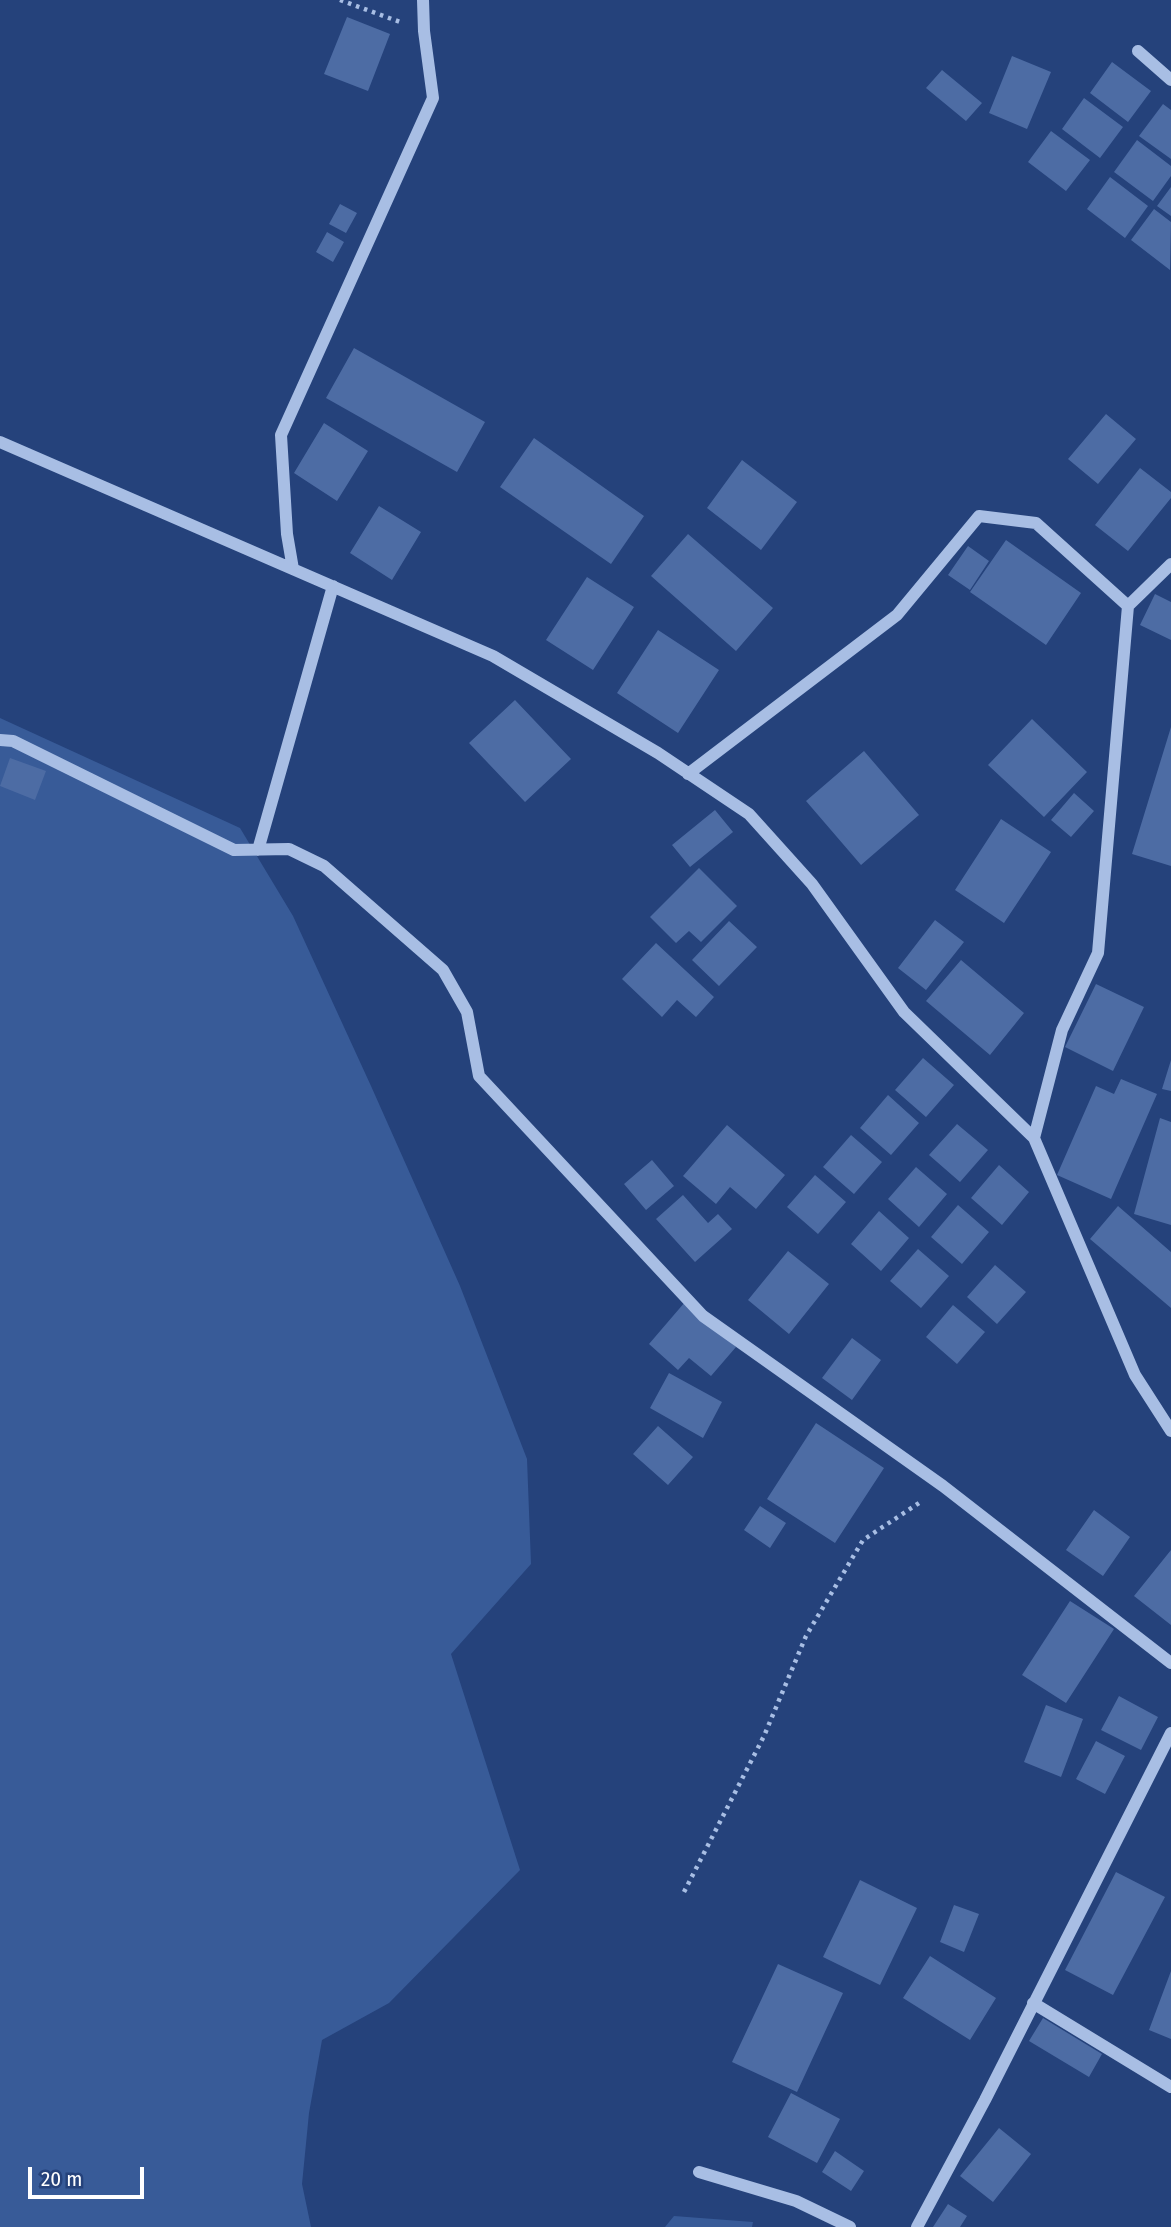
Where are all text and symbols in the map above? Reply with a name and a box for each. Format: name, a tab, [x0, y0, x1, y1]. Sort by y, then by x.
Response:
scale bar	[32, 2154, 147, 2198]
text: 20 m	[41, 2166, 82, 2192]

